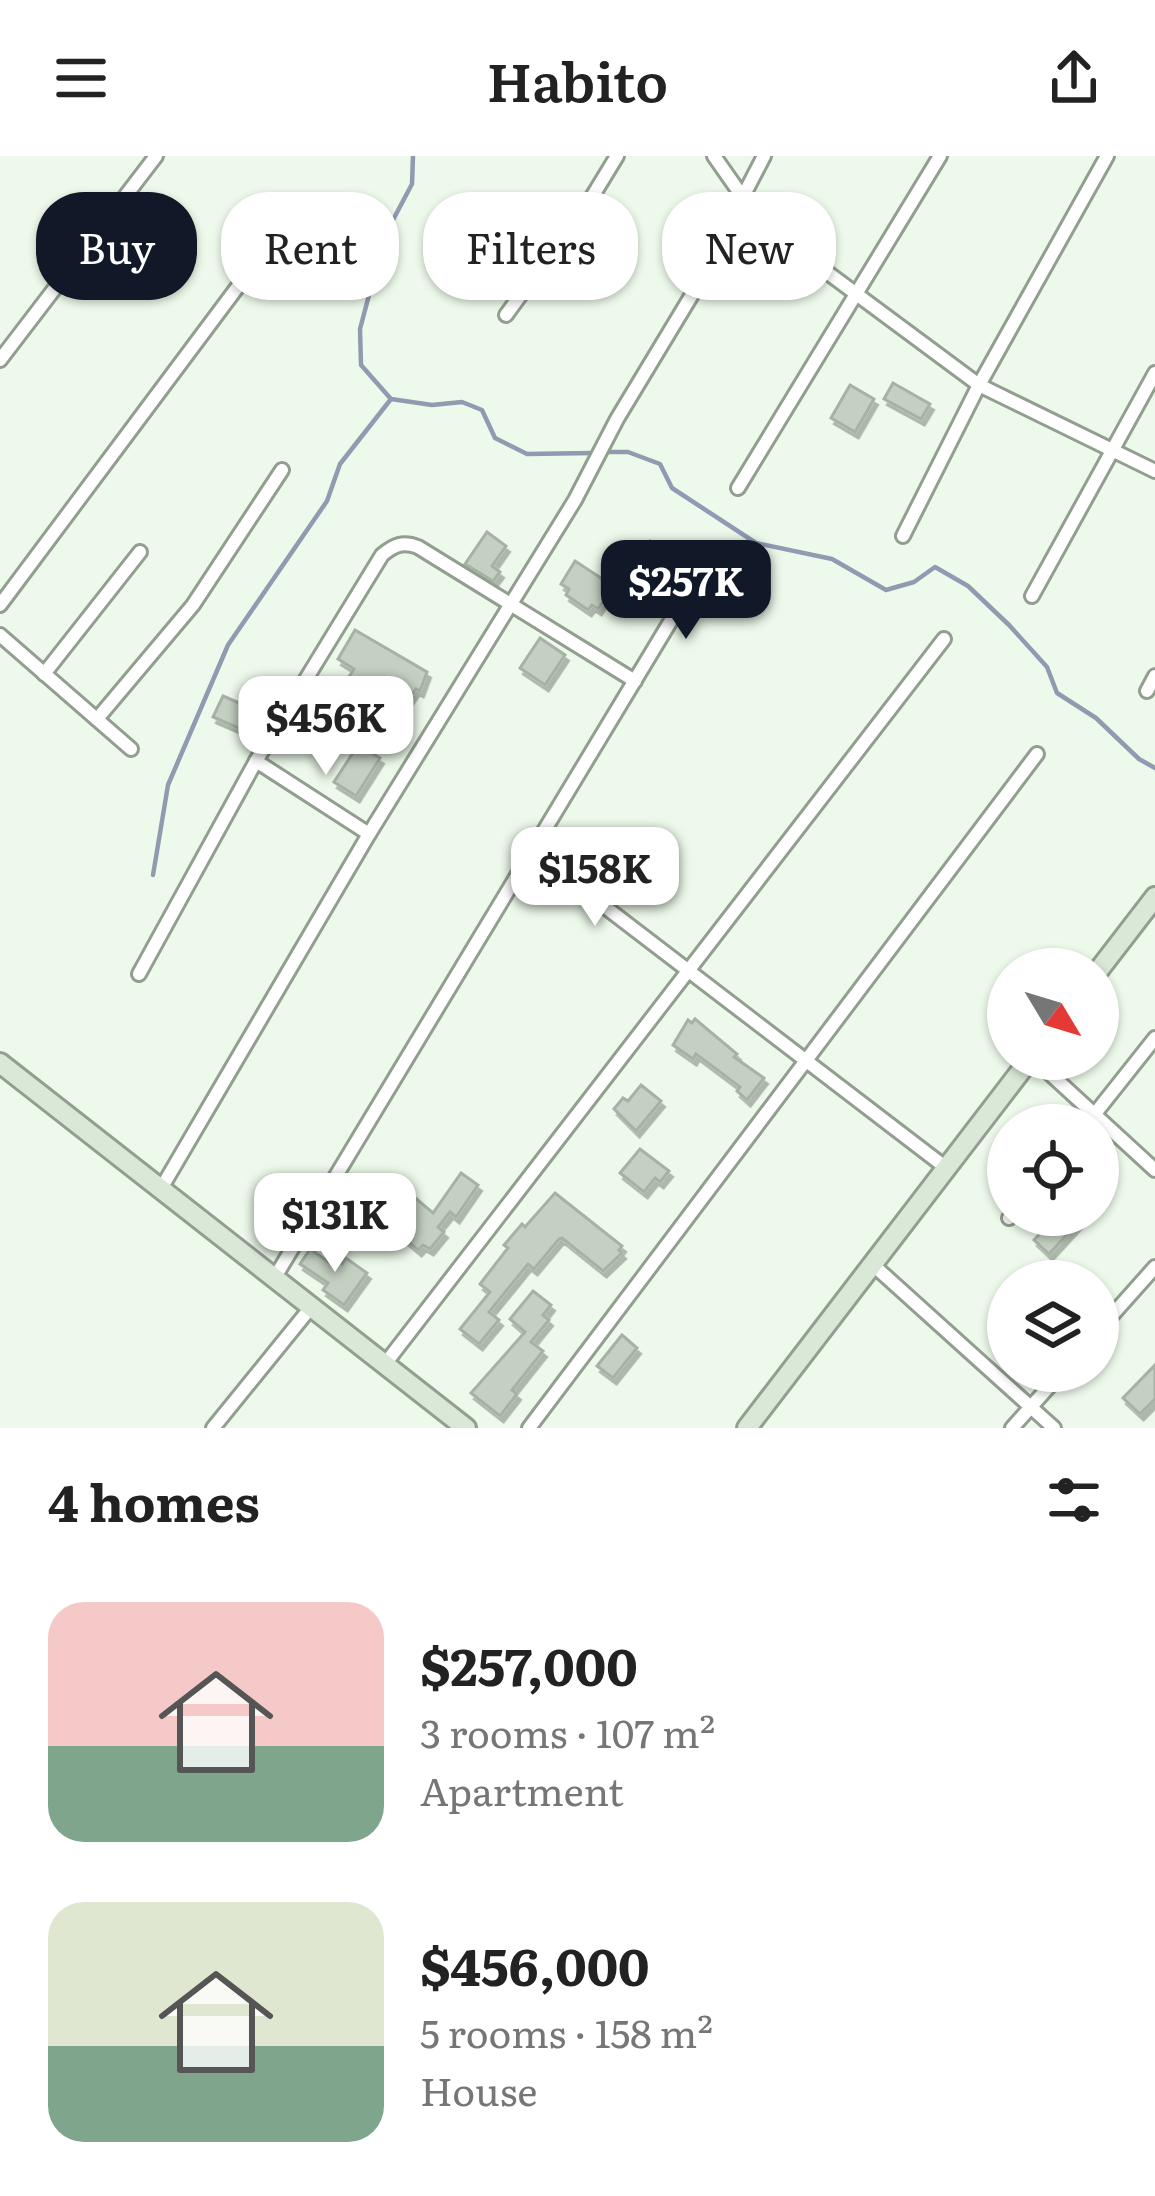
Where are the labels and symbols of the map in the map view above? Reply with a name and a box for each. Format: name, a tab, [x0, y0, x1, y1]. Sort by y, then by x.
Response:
pin: $257K	[602, 540, 770, 642]
pin: $456K	[242, 676, 410, 778]
pin: $158K	[511, 827, 679, 929]
north arrow	[987, 948, 1119, 1080]
pin: $131K	[251, 1173, 419, 1275]

